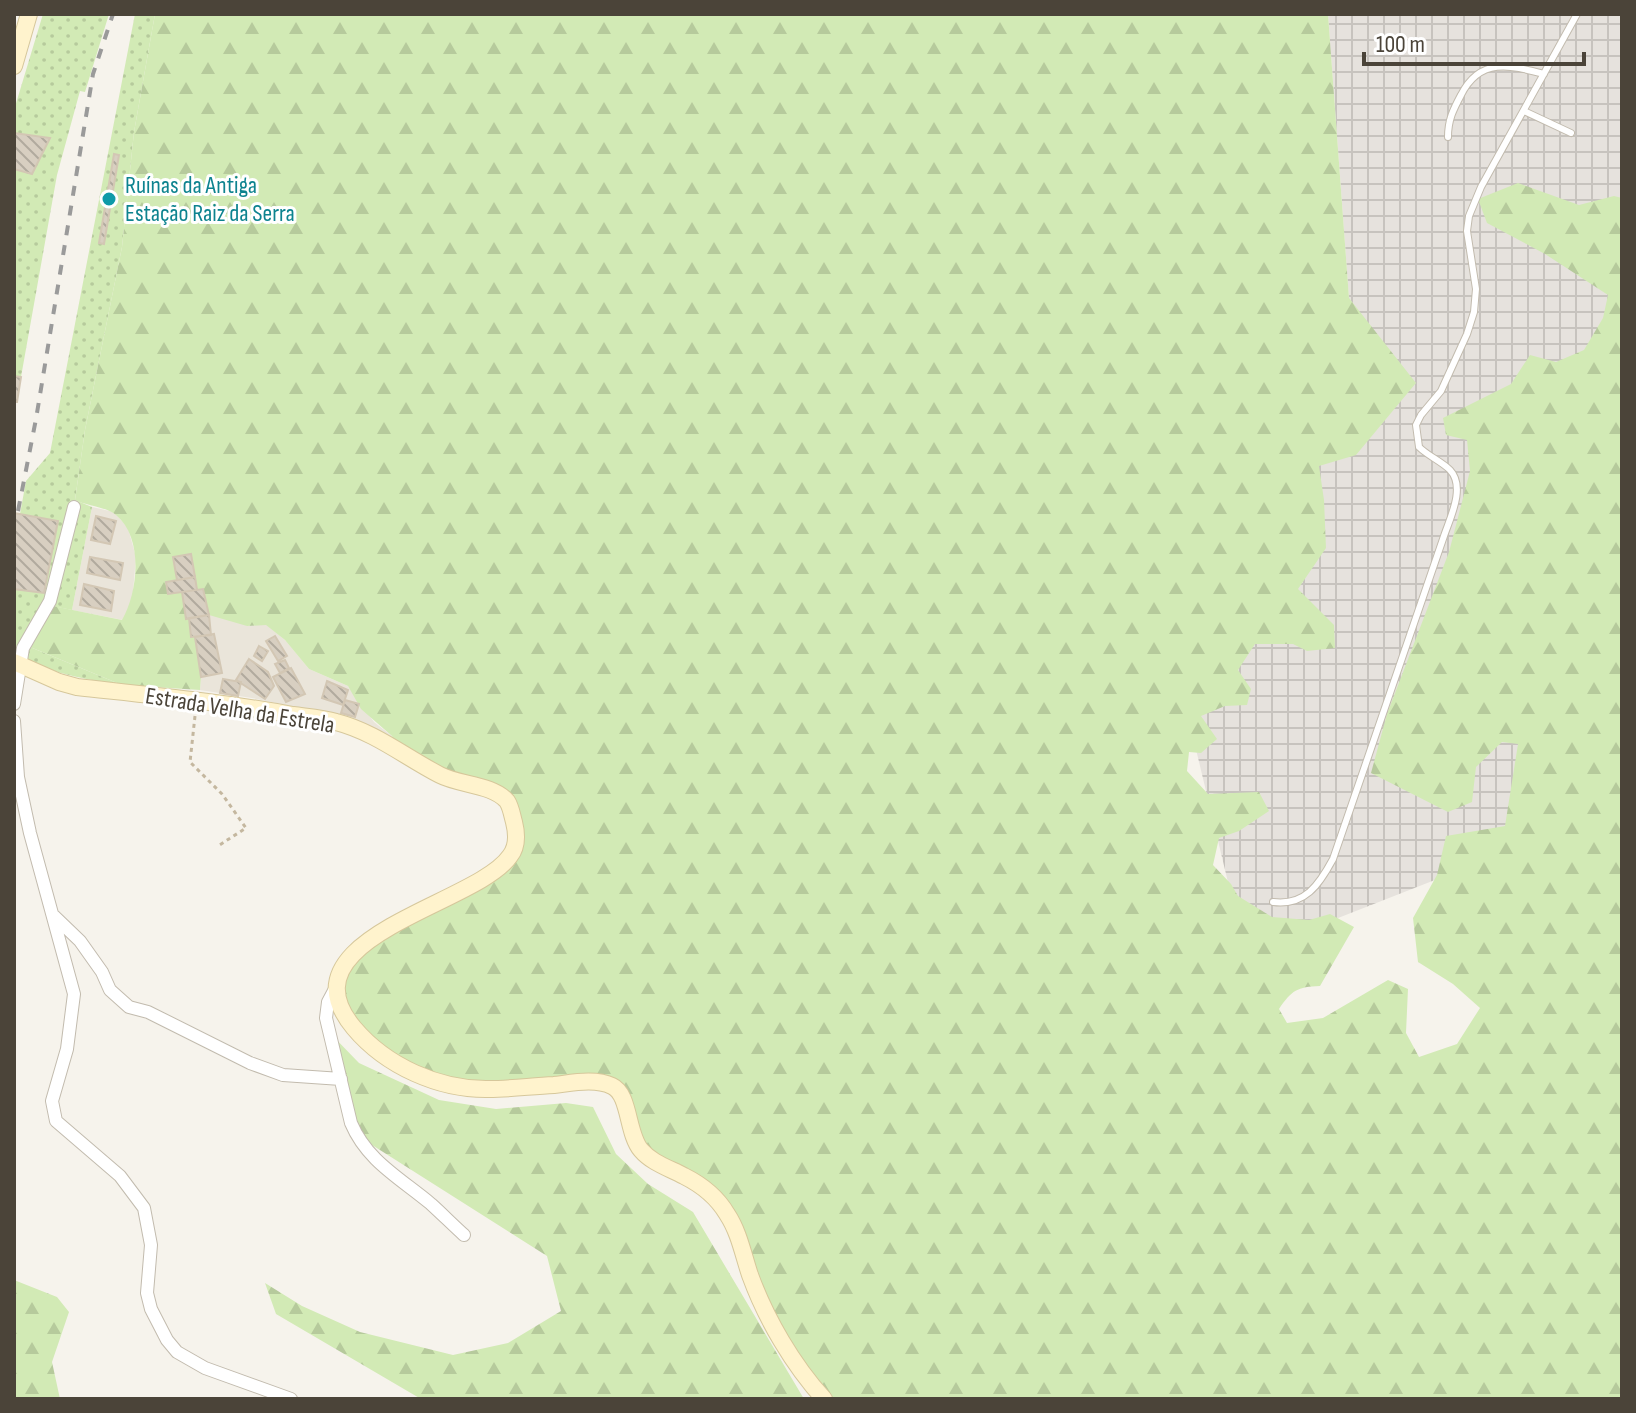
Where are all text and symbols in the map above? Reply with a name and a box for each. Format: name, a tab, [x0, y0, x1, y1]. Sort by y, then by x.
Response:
scale bar	[1364, 16, 1584, 66]
text: 100 m	[1376, 30, 1425, 59]
place label: Ruínas da Antiga Estação Raiz da Serra	[125, 171, 295, 228]
marker: Ruínas da Antiga Estação Raiz da Serra	[100, 190, 118, 208]
street label: Estrada Velha da Estrela	[143, 681, 336, 740]

